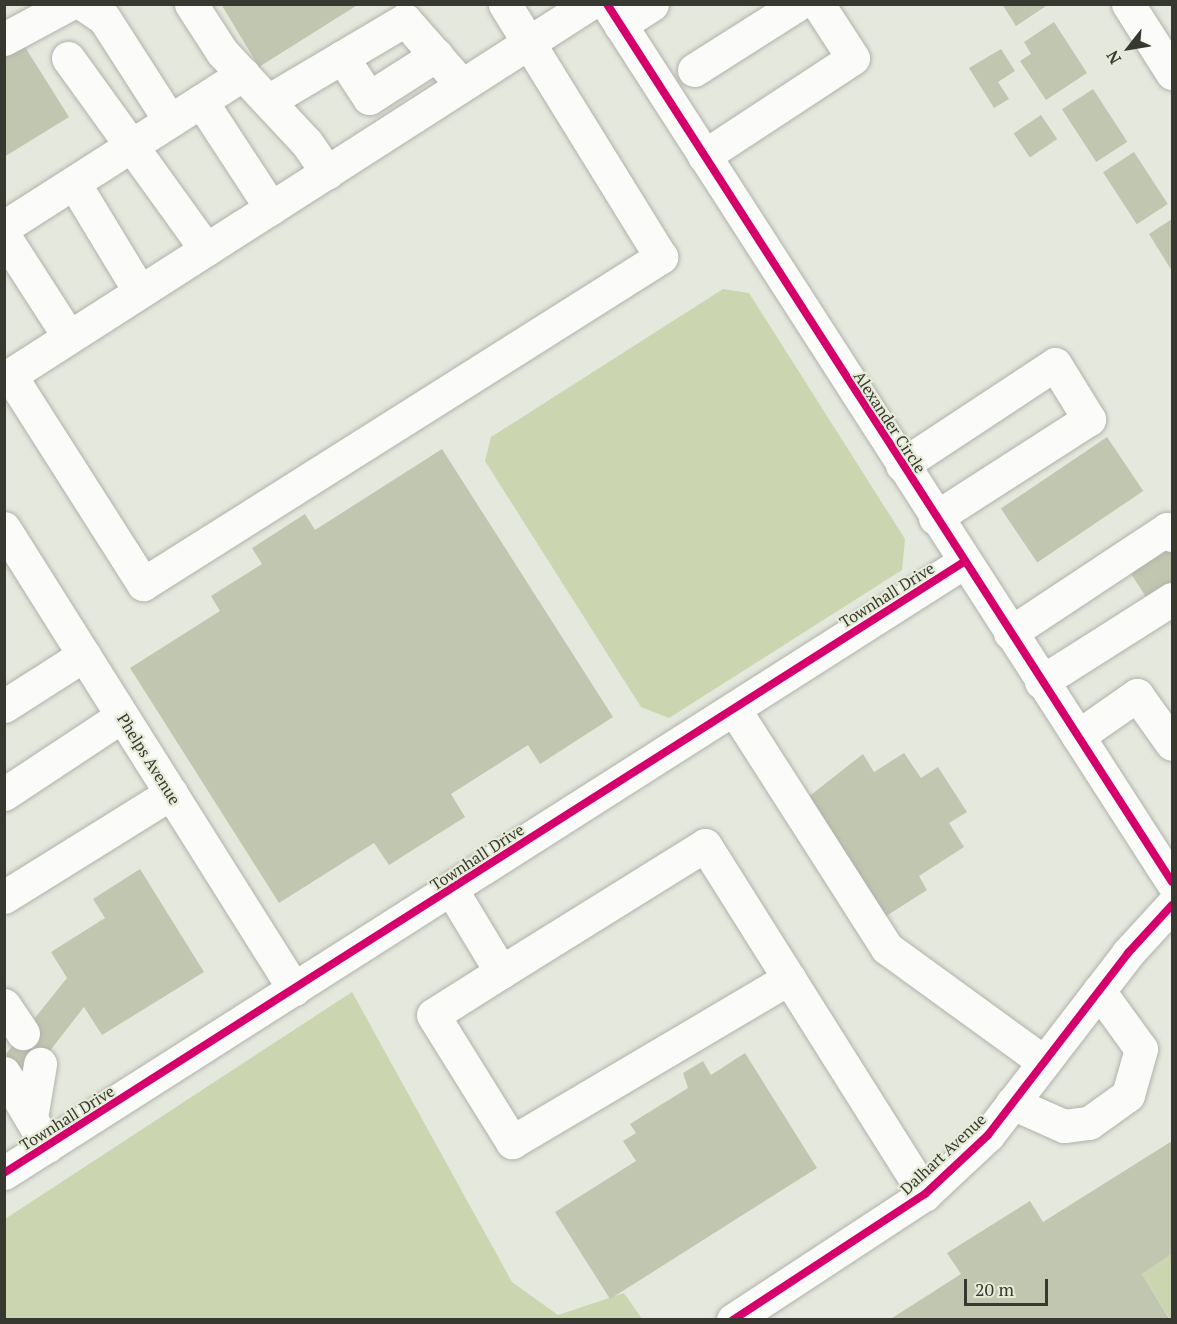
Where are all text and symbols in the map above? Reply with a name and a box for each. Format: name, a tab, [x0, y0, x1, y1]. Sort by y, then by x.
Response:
north arrow	[1099, 18, 1159, 78]
text: N	[1101, 46, 1126, 68]
street label: Alexander Circle	[850, 367, 930, 477]
street label: Townhall Drive	[836, 558, 938, 632]
street label: Phelps Avenue	[113, 710, 185, 808]
street label: Townhall Drive	[427, 820, 527, 894]
street label: Townhall Drive	[16, 1081, 118, 1155]
street label: Dalhart Avenue	[896, 1109, 990, 1199]
scale bar	[967, 1267, 1051, 1305]
text: 20 m	[975, 1277, 1014, 1301]

